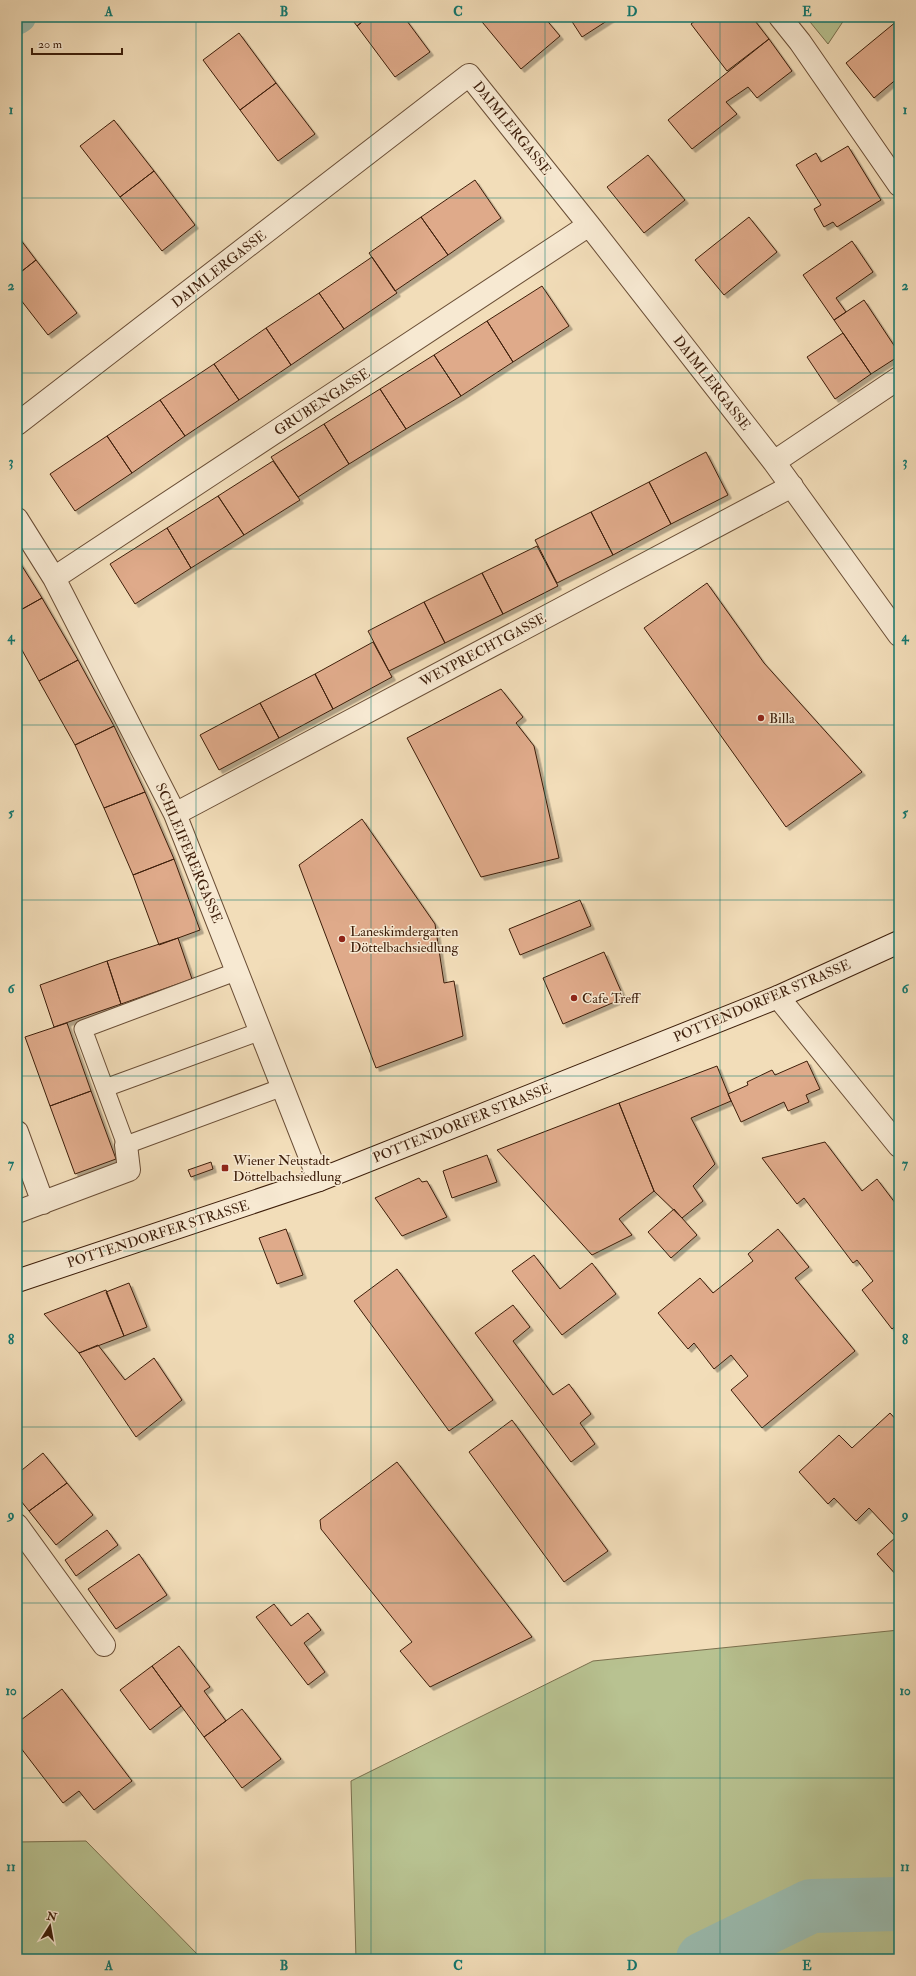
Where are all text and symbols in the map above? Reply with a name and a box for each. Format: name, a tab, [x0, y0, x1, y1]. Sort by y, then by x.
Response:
text: A	[104, 4, 114, 20]
text: B	[280, 4, 288, 20]
text: C	[453, 4, 463, 20]
text: D	[627, 4, 638, 20]
text: E	[802, 4, 812, 20]
scale bar	[32, 30, 122, 56]
text: 20 m	[38, 37, 63, 52]
street label: DAIMLERGASSE	[469, 78, 555, 178]
text: 1	[9, 102, 14, 118]
text: 1	[903, 102, 908, 118]
street label: DAIMLERGASSE	[168, 227, 270, 311]
text: 2	[8, 278, 15, 294]
text: 2	[902, 278, 909, 294]
street label: DAIMLERGASSE	[670, 332, 754, 434]
street label: GRUBENGASSE	[271, 365, 373, 439]
text: 3	[9, 454, 14, 470]
text: 3	[903, 454, 908, 470]
street label: WEYPRECHTGASSE	[416, 609, 549, 691]
text: 4	[6, 629, 15, 645]
text: 4	[900, 629, 909, 645]
place label: Billa	[769, 710, 795, 727]
marker: Billa	[756, 713, 766, 723]
street label: SCHLEIFERERGASSE	[152, 780, 226, 926]
text: 5	[8, 805, 14, 821]
text: 5	[902, 805, 908, 821]
place label: Laneskimdergarten Döttelbachsiedlung	[350, 923, 459, 956]
marker: Laneskimdergarten Döttelbachsiedlung	[337, 934, 347, 944]
street label: POTTENDORFER STRASSE	[671, 956, 853, 1046]
text: 6	[8, 981, 16, 997]
text: 6	[902, 981, 910, 997]
place label: Cafe Treff	[582, 990, 642, 1007]
marker: Cafe Treff	[569, 993, 579, 1003]
street label: POTTENDORFER STRASSE	[370, 1079, 554, 1167]
place label: Wiener Neustadt Döttelbachsiedlung	[232, 1152, 342, 1185]
text: 7	[8, 1156, 15, 1172]
text: 7	[902, 1156, 909, 1172]
marker: Wiener Neustadt Döttelbachsiedlung	[220, 1163, 230, 1173]
street label: POTTENDORFER STRASSE	[65, 1196, 251, 1272]
text: 8	[8, 1332, 14, 1348]
text: 8	[902, 1332, 908, 1348]
text: 9	[6, 1507, 15, 1523]
text: 9	[900, 1507, 909, 1523]
text: 10	[5, 1683, 17, 1699]
text: 10	[899, 1683, 911, 1699]
text: 11	[6, 1859, 16, 1875]
text: 11	[900, 1859, 910, 1875]
north arrow	[30, 1906, 70, 1946]
text: N	[45, 1909, 59, 1924]
text: A	[104, 1958, 114, 1974]
text: B	[280, 1958, 288, 1974]
text: C	[453, 1958, 463, 1974]
text: D	[627, 1958, 638, 1974]
text: E	[802, 1958, 812, 1974]

